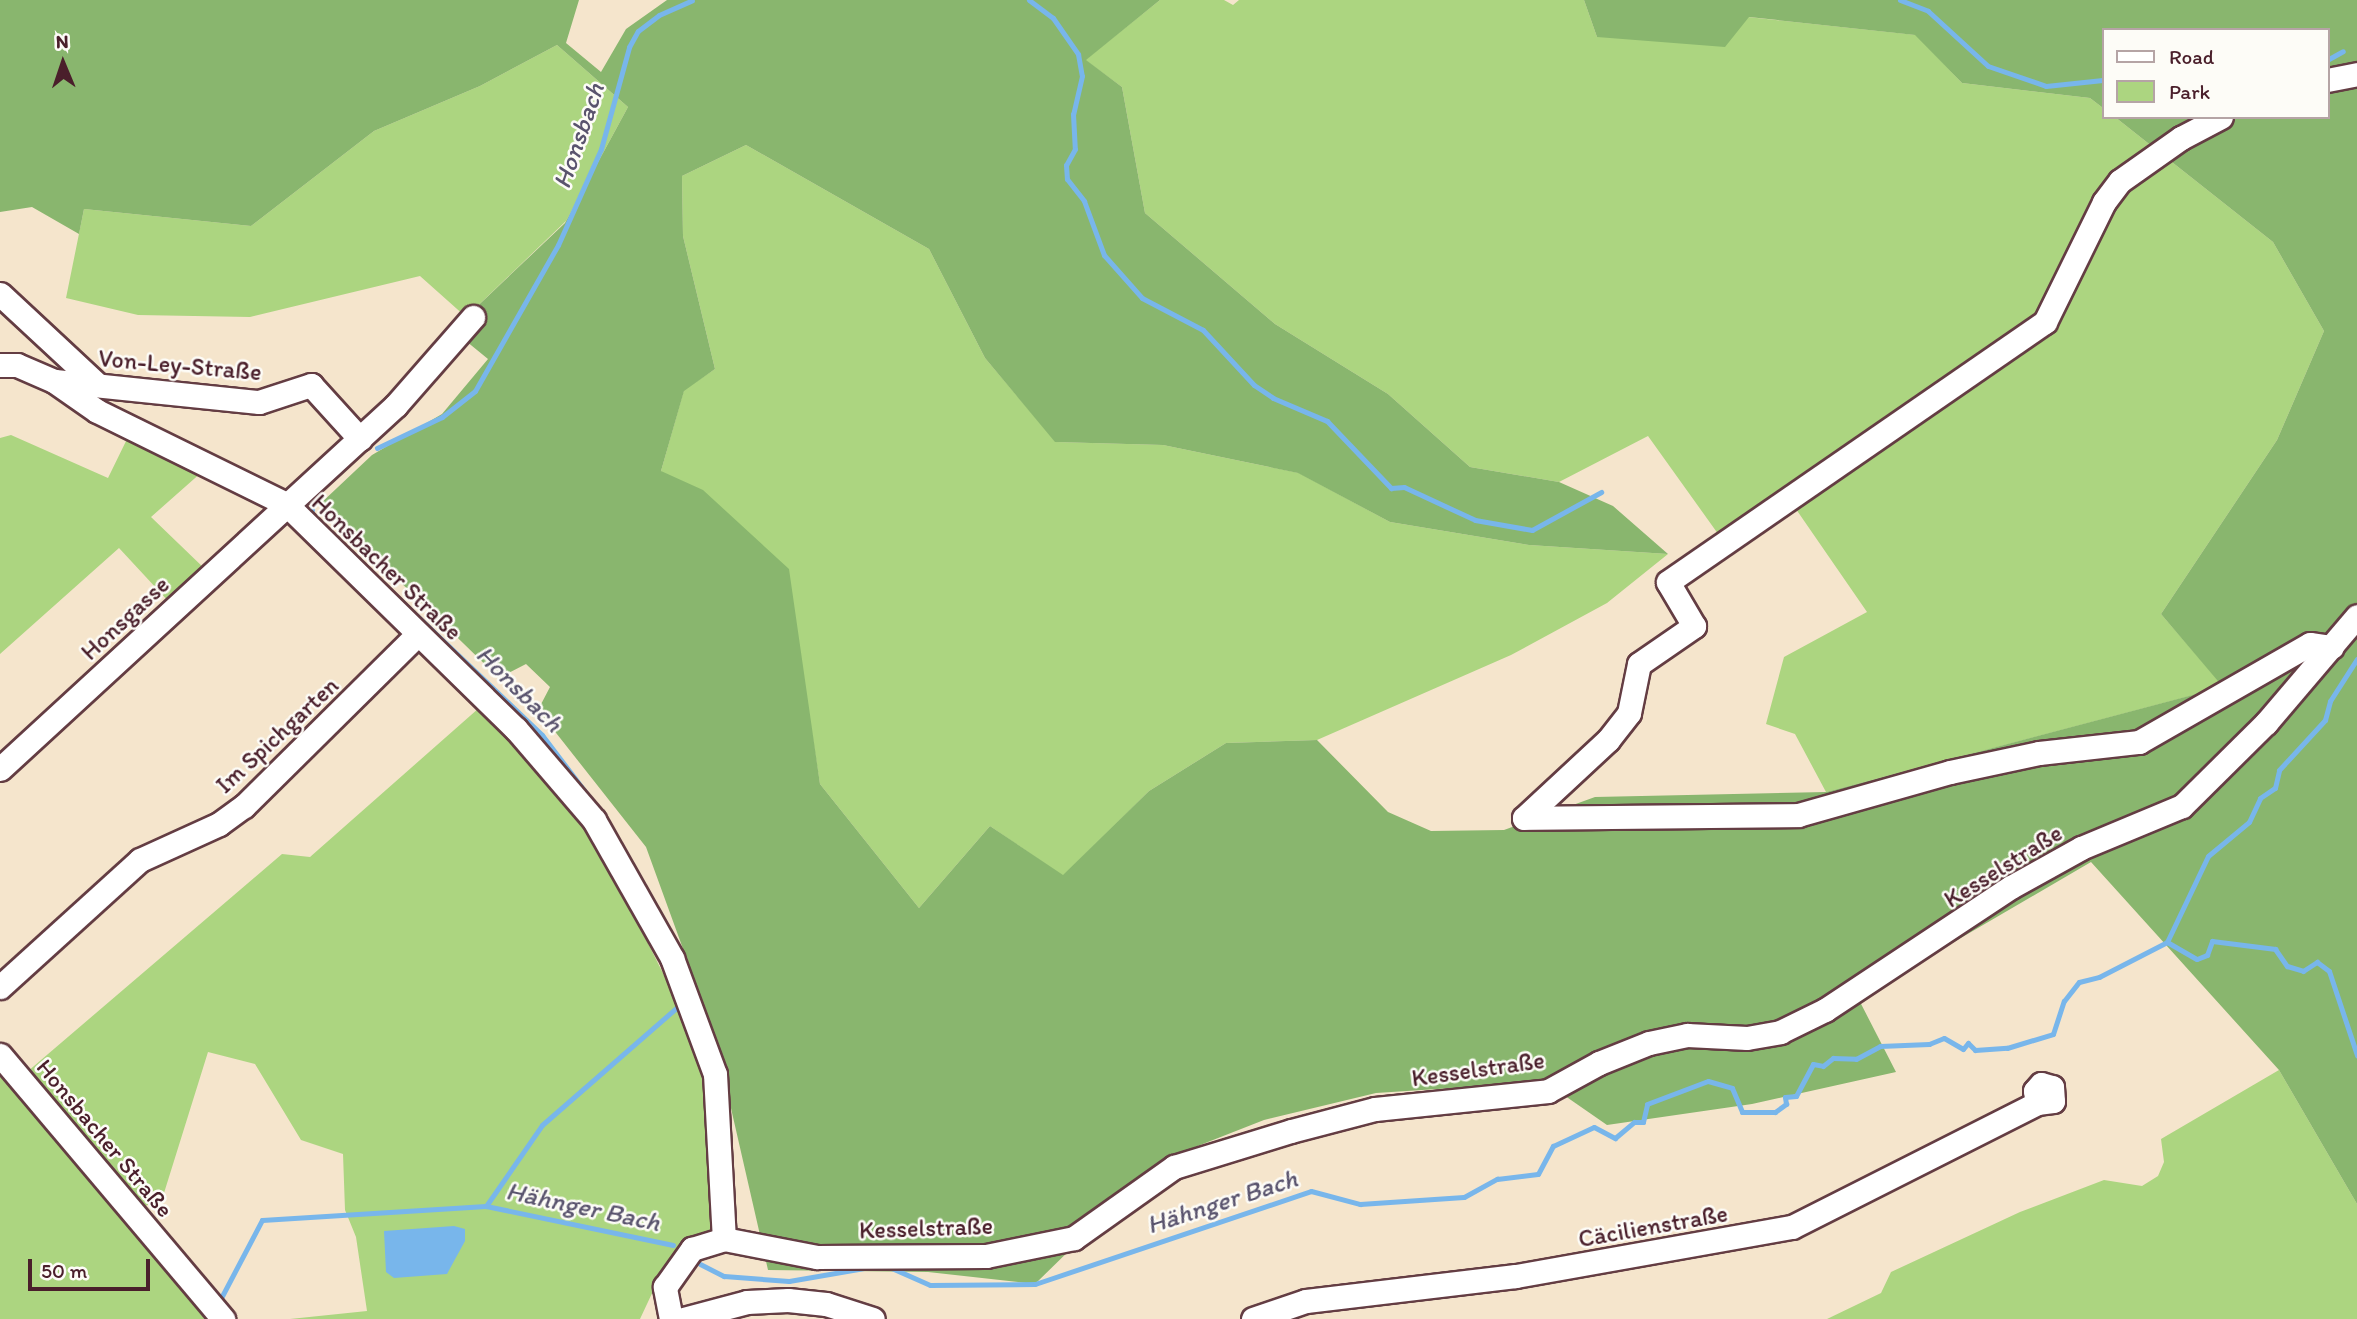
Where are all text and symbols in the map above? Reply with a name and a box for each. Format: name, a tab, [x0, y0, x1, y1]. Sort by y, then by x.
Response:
north arrow	[28, 28, 98, 98]
legend	[2102, 28, 2329, 119]
text: N	[55, 30, 69, 53]
text: Road	[2169, 44, 2214, 69]
water label: Honsbach	[546, 79, 612, 193]
text: Park	[2169, 79, 2210, 104]
street label: Von-Ley-Straße	[97, 344, 263, 386]
street label: Honsbacher Straße	[306, 488, 468, 646]
street label: Honsgasse	[75, 570, 175, 666]
water label: Honsbach	[469, 639, 569, 739]
street label: Im Spichgarten	[209, 671, 345, 799]
street label: Kesselstraße	[1939, 818, 2067, 914]
street label: Kesselstraße	[1410, 1045, 1546, 1093]
street label: Honsbacher Straße	[30, 1053, 180, 1223]
water label: Hähnger Bach	[1142, 1163, 1302, 1241]
water label: Hähnger Bach	[503, 1175, 663, 1239]
street label: Cäcilienstraße	[1576, 1199, 1730, 1253]
street label: Kesselstraße	[859, 1211, 993, 1245]
scale bar	[32, 1246, 154, 1290]
text: 50 m	[41, 1258, 87, 1283]

